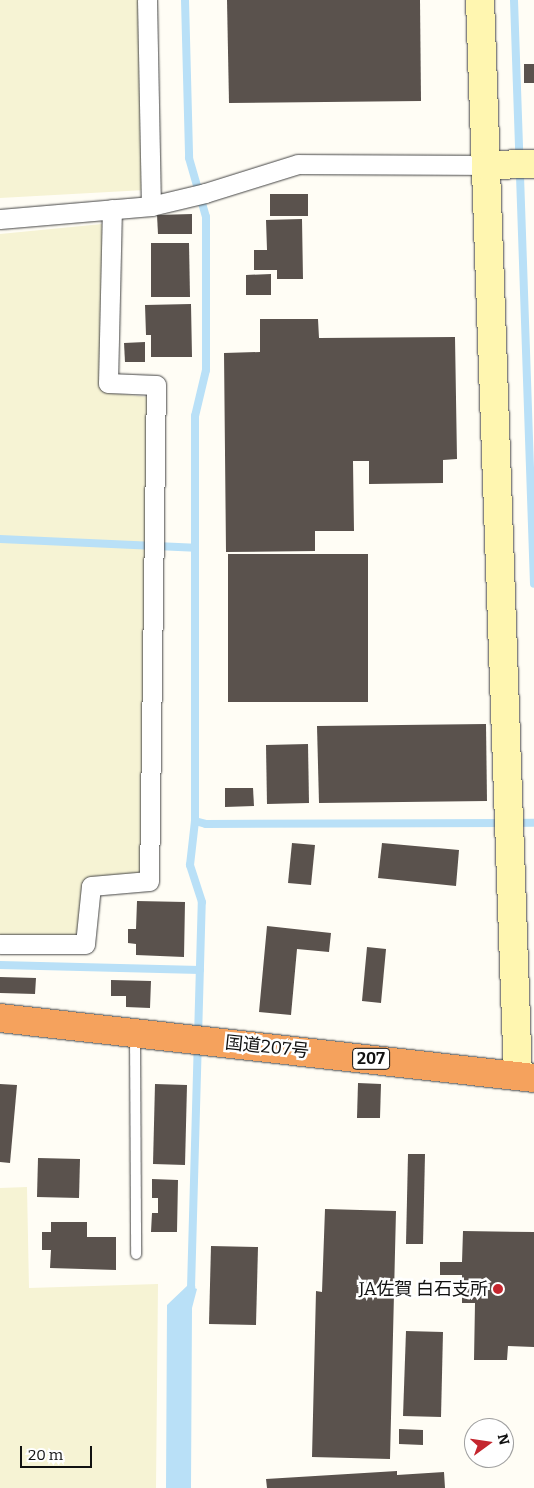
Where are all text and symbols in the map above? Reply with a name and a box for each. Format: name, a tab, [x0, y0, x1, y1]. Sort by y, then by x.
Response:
street label: 国道207号	[224, 1032, 310, 1062]
road number: 207	[351, 1046, 391, 1072]
place label: JA佐賀 白石支所	[359, 1278, 488, 1300]
marker: JA佐賀 白石支所	[492, 1283, 504, 1295]
north arrow	[464, 1418, 514, 1468]
text: N	[494, 1432, 513, 1447]
scale bar	[22, 1436, 95, 1468]
text: 20 m	[28, 1446, 63, 1464]

